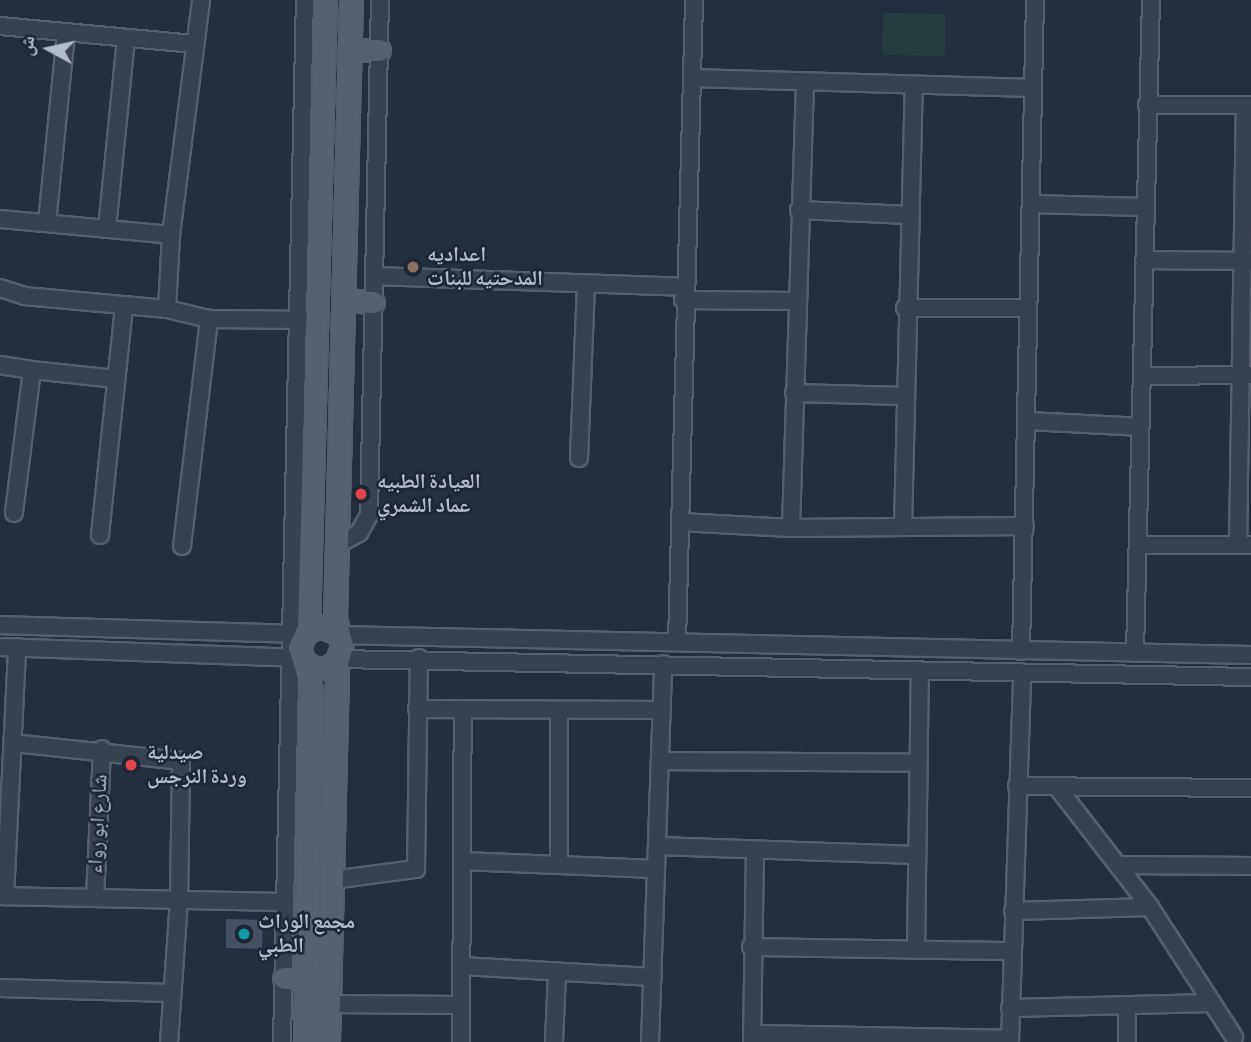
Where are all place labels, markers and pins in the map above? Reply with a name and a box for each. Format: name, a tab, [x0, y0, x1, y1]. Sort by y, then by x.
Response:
place label: اعداديه المدحتيه للبنات	[427, 242, 543, 292]
marker: اعداديه المدحتيه للبنات	[405, 259, 421, 275]
place label: العيادة الطبيه عماد الشمري	[377, 469, 481, 519]
marker: العيادة الطبيه عماد الشمري	[351, 484, 371, 504]
place label: صيدلية وردة النرجس	[147, 740, 247, 790]
marker: صيدلية وردة النرجس	[121, 755, 141, 775]
place label: مجمع الوراث الطبي	[258, 909, 355, 959]
marker: مجمع الوراث الطبي	[236, 926, 252, 942]

